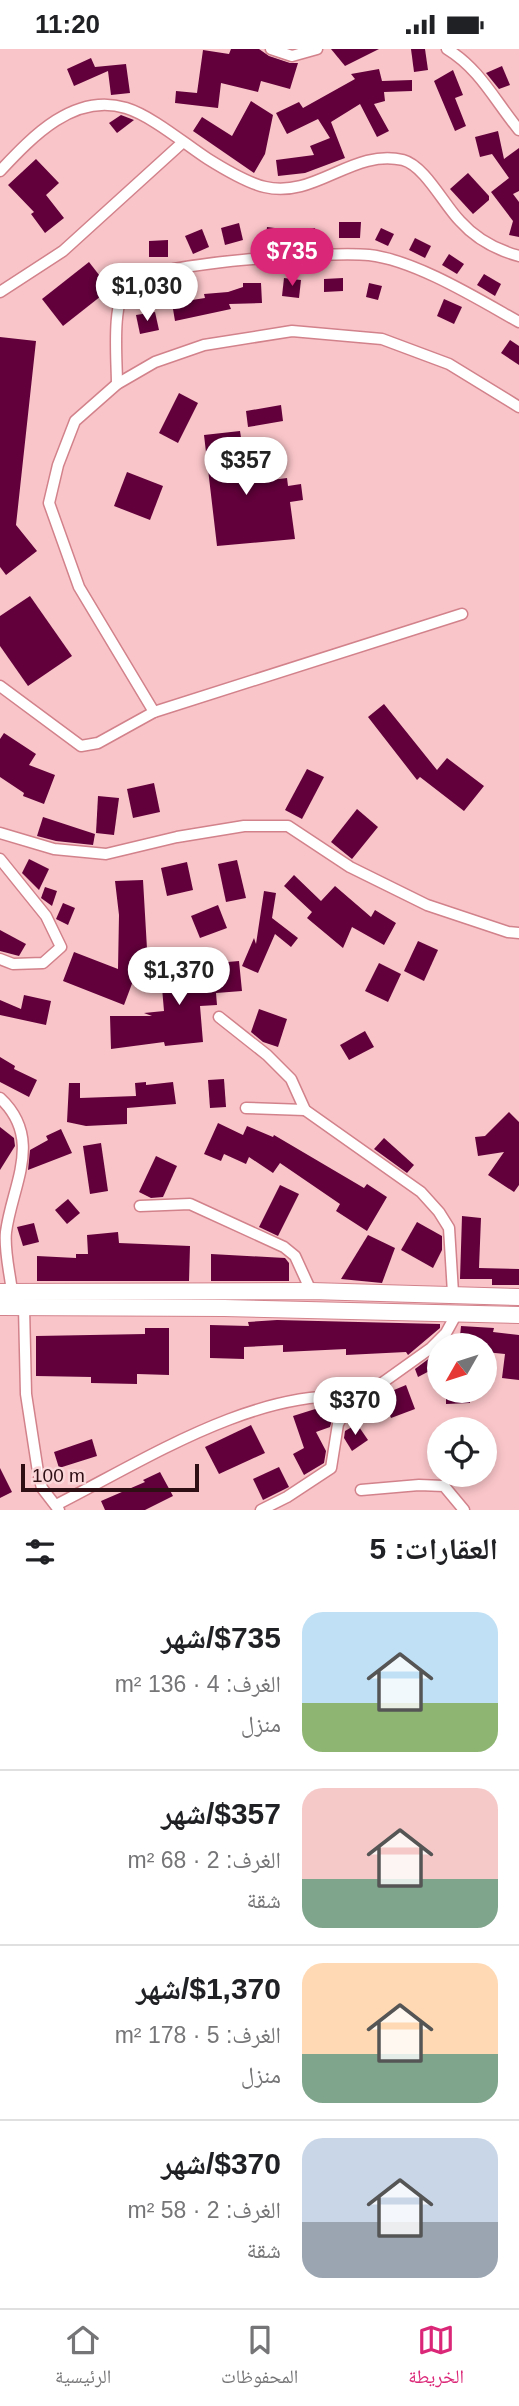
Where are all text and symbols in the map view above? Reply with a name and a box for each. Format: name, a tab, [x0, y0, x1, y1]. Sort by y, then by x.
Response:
text: 11:20	[35, 9, 100, 39]
pin: $735	[251, 229, 333, 288]
text: $735	[266, 238, 318, 264]
pin: $1,030	[90, 264, 204, 323]
text: $1,030	[112, 273, 182, 299]
pin: $357	[205, 437, 287, 497]
text: $357	[220, 447, 272, 473]
pin: $1,370	[122, 947, 236, 1007]
text: $1,370	[144, 957, 214, 983]
north arrow	[427, 1333, 497, 1403]
map controls	[427, 1333, 497, 1487]
pin: $370	[314, 1377, 396, 1437]
text: $370	[329, 1387, 381, 1413]
button: locate	[427, 1417, 497, 1487]
scale bar	[21, 1461, 200, 1493]
text: 100 m	[32, 1465, 85, 1486]
text: العقارات: 5	[370, 1532, 498, 1565]
icon: filters	[21, 1533, 59, 1571]
text: $735/شهر	[161, 1621, 281, 1654]
icon: home	[358, 1640, 442, 1724]
text: الغرف: 4 · 136 m²	[115, 1671, 281, 1697]
text: منزل	[241, 1711, 281, 1737]
text: $357/شهر	[161, 1797, 281, 1830]
icon: home	[358, 1816, 442, 1900]
text: الغرف: 2 · 68 m²	[127, 1847, 281, 1873]
text: شقة	[247, 1887, 281, 1913]
text: $1,370/شهر	[136, 1972, 281, 2005]
icon: home	[358, 1991, 442, 2075]
text: الغرف: 5 · 178 m²	[115, 2022, 281, 2048]
text: منزل	[241, 2062, 281, 2088]
text: $370/شهر	[161, 2147, 281, 2180]
icon: home	[358, 2166, 442, 2250]
text: الغرف: 2 · 58 m²	[127, 2197, 281, 2223]
text: شقة	[247, 2237, 281, 2263]
tab: الرئيسية	[55, 2321, 111, 2395]
tab: المحفوظات	[221, 2321, 298, 2395]
tab: الخريطة	[408, 2321, 464, 2395]

